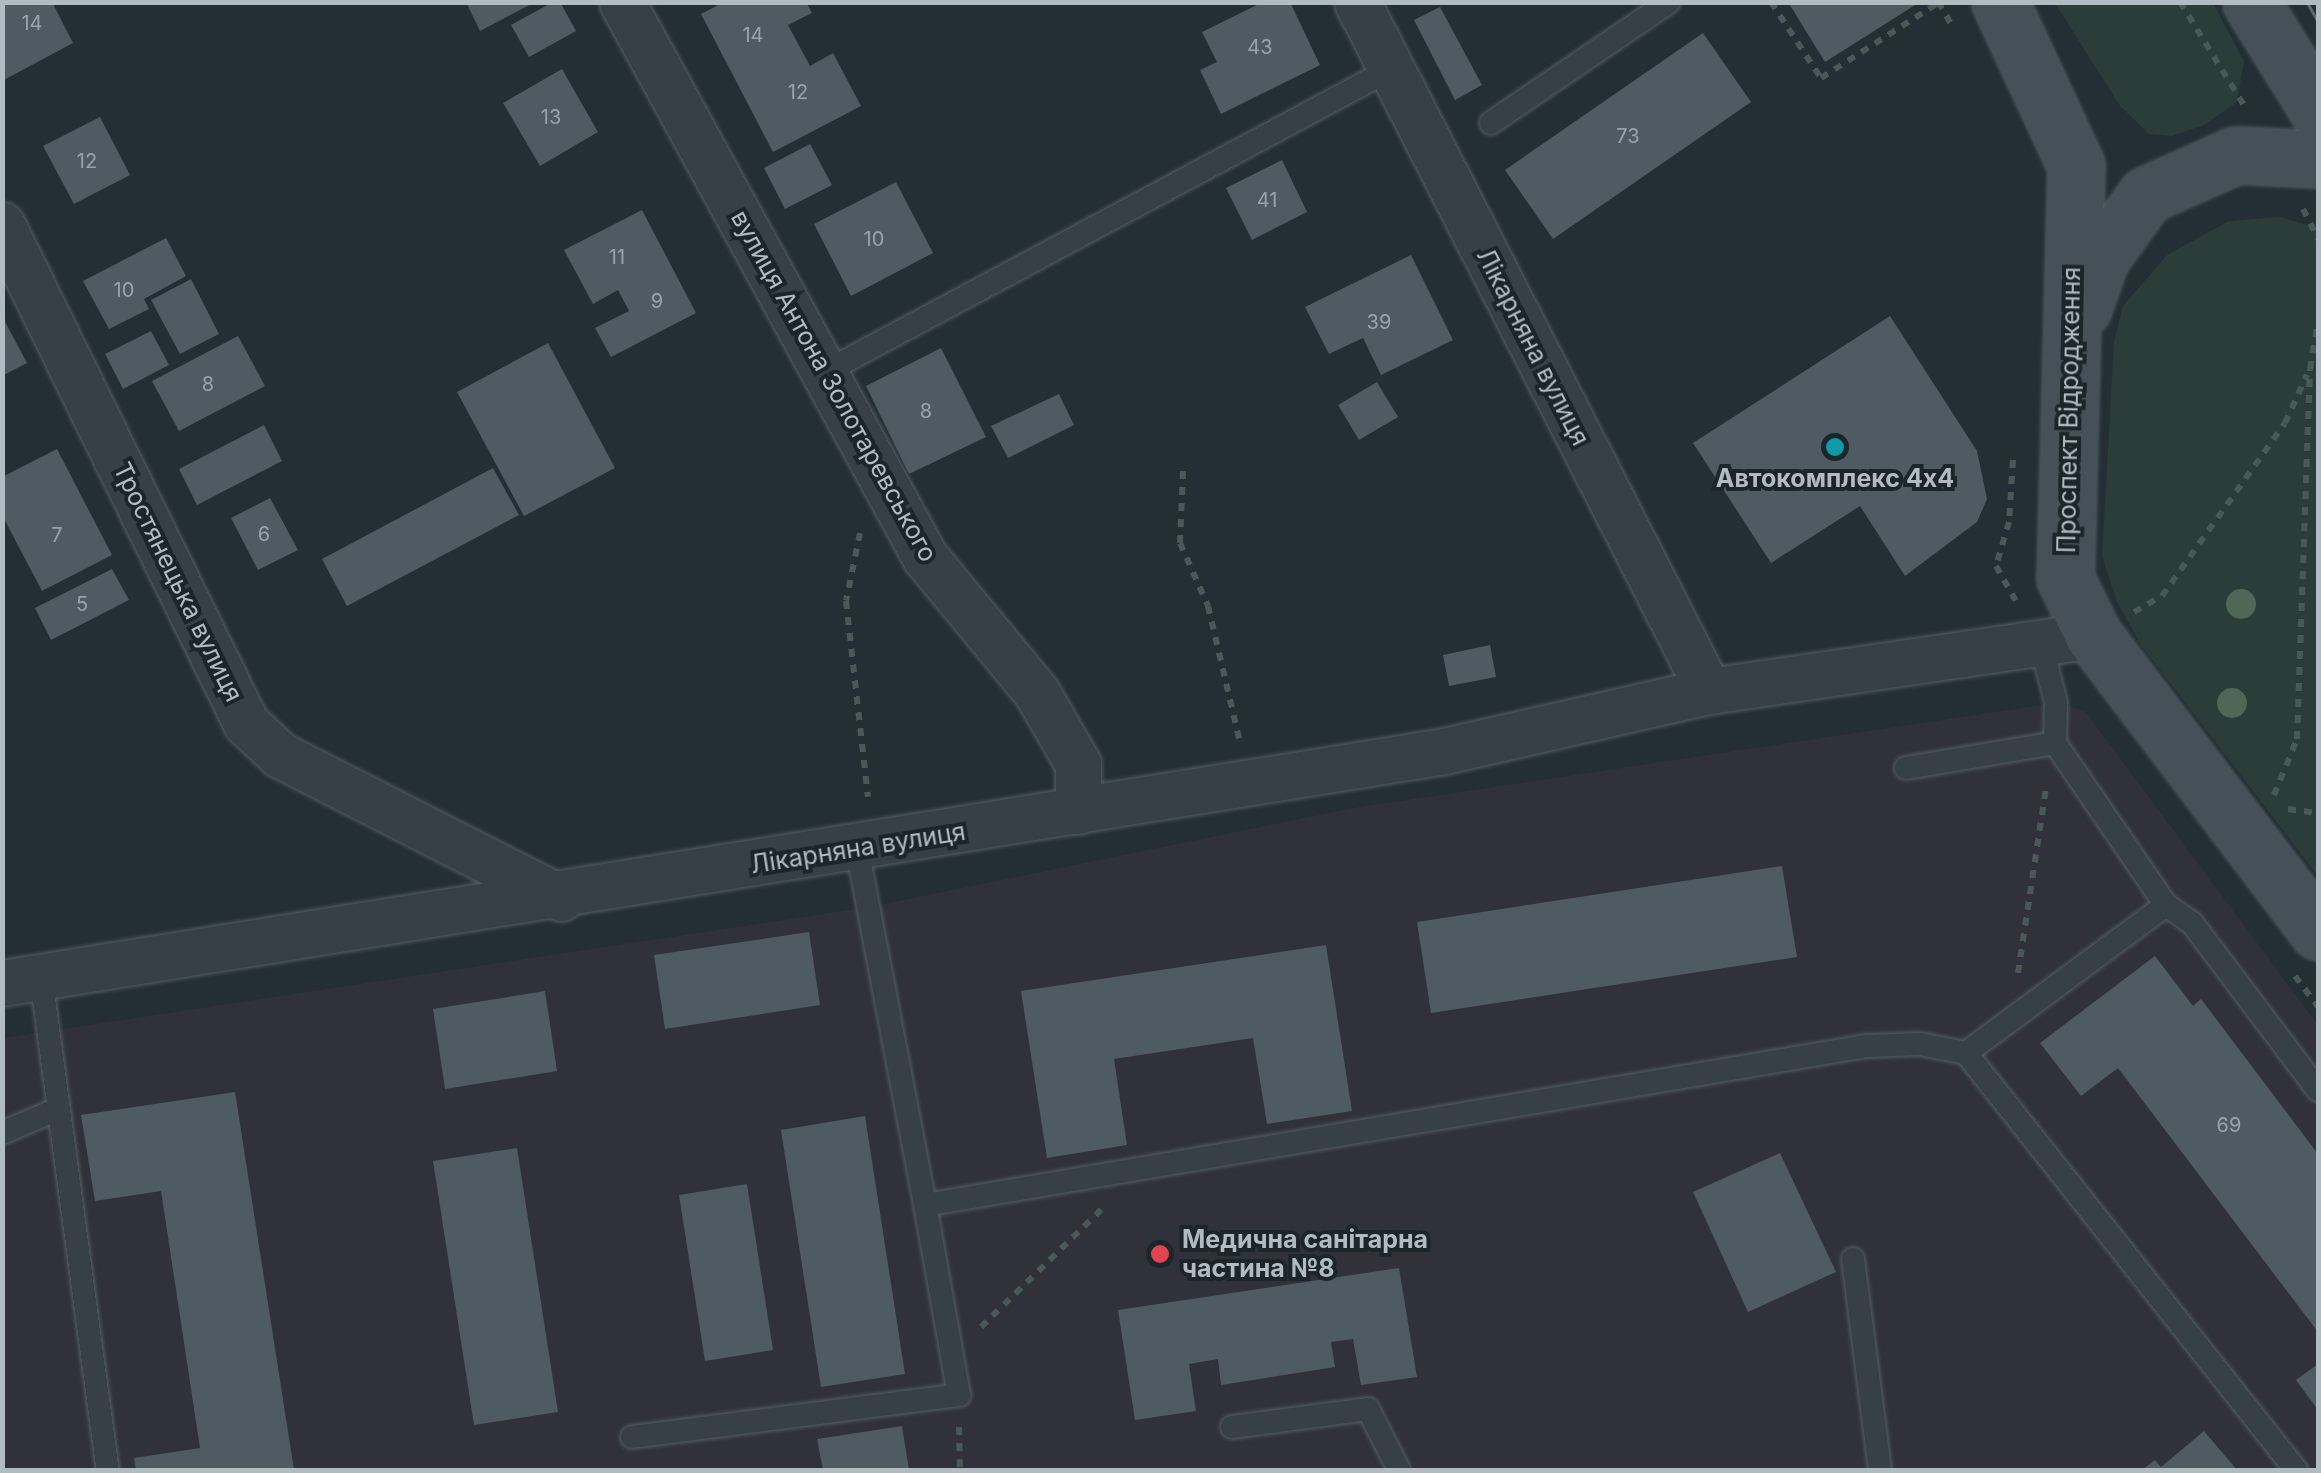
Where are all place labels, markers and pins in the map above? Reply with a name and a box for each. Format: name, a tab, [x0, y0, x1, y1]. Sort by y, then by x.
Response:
marker: Автокомплекс 4x4	[1824, 436, 1846, 458]
place label: Автокомплекс 4x4	[1715, 463, 1955, 493]
place label: Медична санітарна частина №8	[1182, 1225, 1428, 1284]
marker: Медична санітарна частина №8	[1147, 1241, 1173, 1267]

